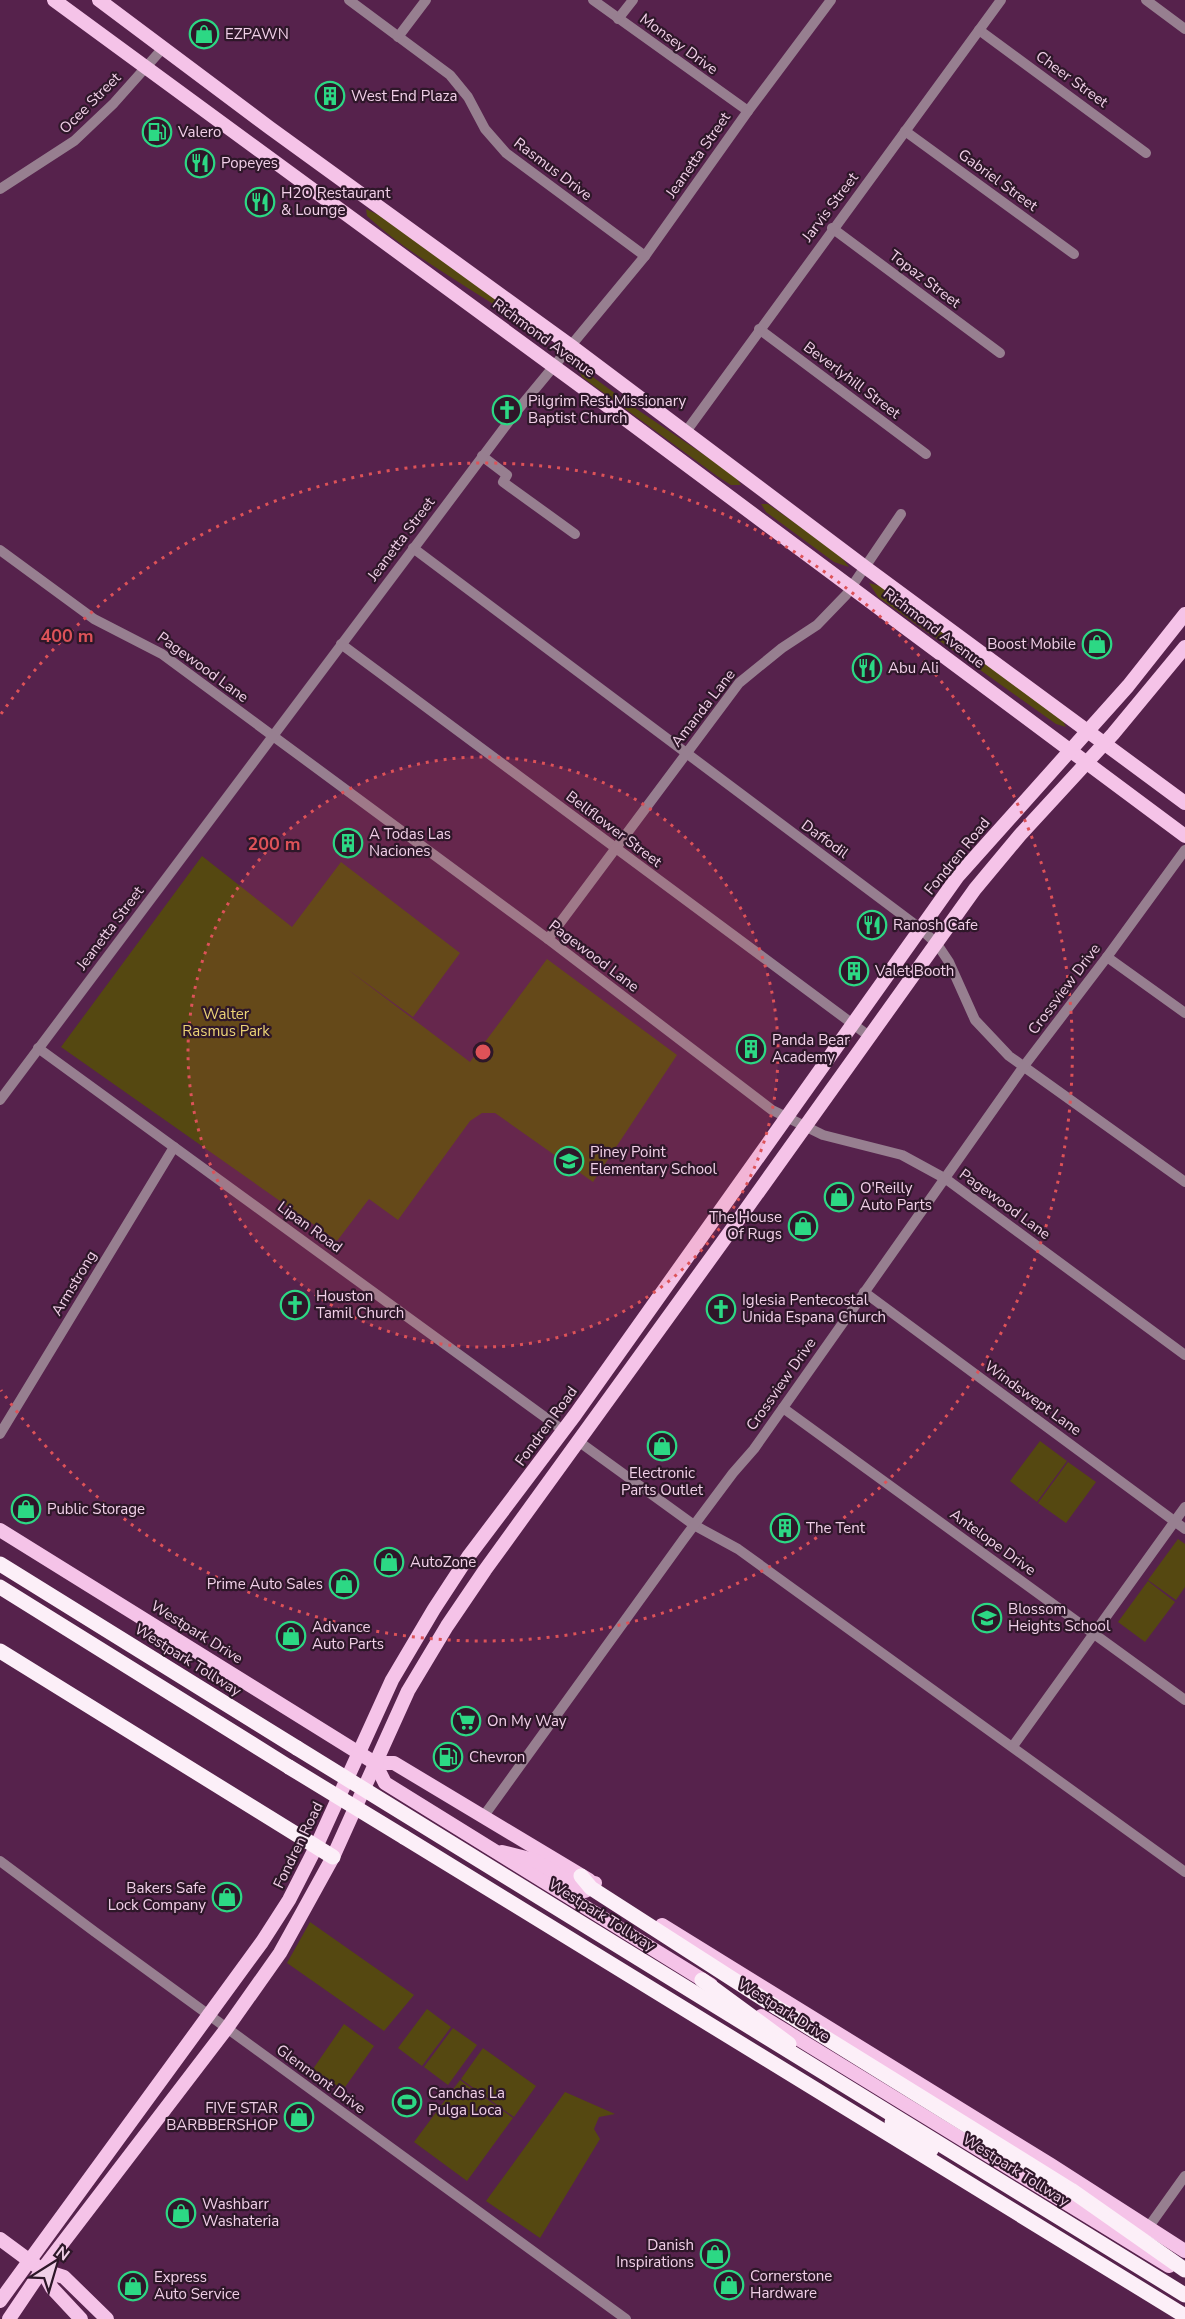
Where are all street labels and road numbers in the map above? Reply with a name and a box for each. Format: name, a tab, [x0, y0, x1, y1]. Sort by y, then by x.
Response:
street label: Monsey Drive	[636, 9, 722, 79]
street label: Cheer Street	[1032, 46, 1113, 112]
street label: Ocee Street	[55, 67, 126, 138]
street label: Jeanetta Street	[660, 108, 735, 203]
street label: Rasmus Drive	[510, 133, 596, 205]
street label: Gabriel Street	[954, 144, 1042, 216]
street label: Jarvis Street	[797, 168, 863, 246]
street label: Topaz Street	[885, 246, 965, 313]
street label: Richmond Avenue	[489, 294, 599, 382]
street label: Beverlyhill Street	[799, 337, 905, 424]
street label: Jeanetta Street	[362, 492, 440, 586]
street label: Richmond Avenue	[879, 583, 989, 673]
street label: Pagewood Lane	[153, 627, 253, 707]
street label: Amanda Lane	[666, 665, 740, 751]
street label: Bellflower Street	[562, 786, 667, 872]
street label: Fondren Road	[920, 813, 994, 899]
street label: Daffodil	[797, 815, 853, 863]
street label: Jeanetta Street	[71, 881, 149, 975]
street label: Pagewood Lane	[545, 915, 643, 997]
street label: Crossview Drive	[1023, 939, 1105, 1039]
street label: Pagewood Lane	[955, 1164, 1055, 1244]
street label: Lipan Road	[274, 1197, 346, 1257]
street label: Armstrong	[47, 1247, 101, 1319]
street label: Crossview Drive	[742, 1334, 820, 1434]
street label: Windswept Lane	[981, 1356, 1085, 1440]
street label: Fondren Road	[510, 1382, 582, 1470]
street label: Antelope Drive	[946, 1504, 1040, 1580]
street label: Westpark Drive	[147, 1596, 247, 1668]
street label: Westpark Tollway	[131, 1619, 245, 1701]
street label: Fondren Road	[268, 1798, 328, 1892]
street label: Westpark Tollway	[545, 1874, 659, 1956]
street label: Westpark Drive	[734, 1974, 834, 2046]
street label: Glenmont Drive	[272, 2040, 370, 2118]
street label: Westpark Tollway	[959, 2129, 1073, 2211]

